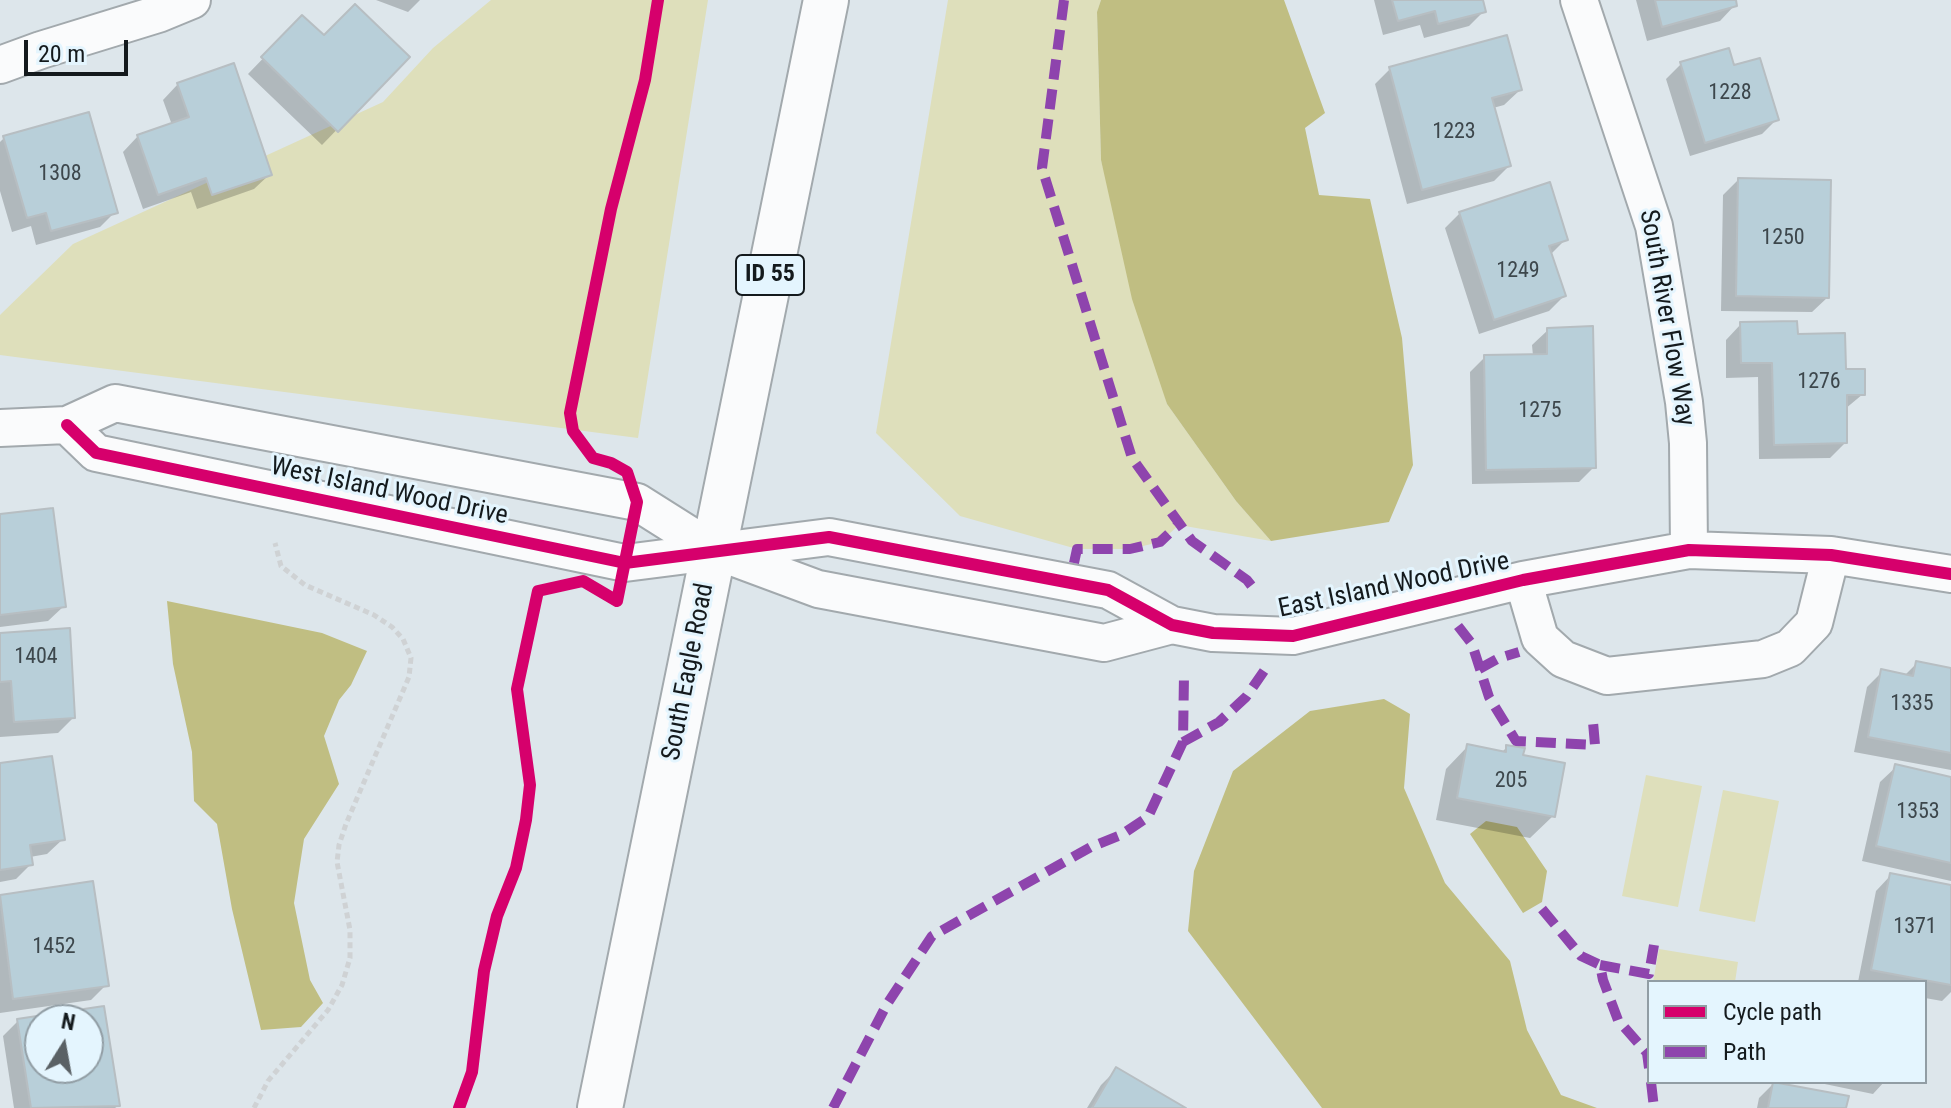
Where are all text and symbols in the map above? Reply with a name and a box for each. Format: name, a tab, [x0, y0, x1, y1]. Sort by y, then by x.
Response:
scale bar	[28, 24, 132, 74]
text: 20 m	[38, 40, 85, 68]
house number: 1228	[1708, 80, 1752, 106]
house number: 1223	[1432, 119, 1476, 145]
house number: 1308	[38, 161, 82, 187]
street label: South River Flow Way	[1632, 207, 1700, 429]
house number: 1250	[1761, 225, 1805, 251]
road number: ID 55	[736, 255, 804, 295]
house number: 1249	[1496, 258, 1540, 284]
house number: 1276	[1797, 369, 1841, 395]
house number: 1275	[1518, 398, 1562, 424]
street label: West Island Wood Drive	[268, 452, 510, 532]
street label: East Island Wood Drive	[1276, 546, 1512, 626]
street label: South Eagle Road	[657, 581, 721, 763]
house number: 1404	[14, 644, 58, 670]
house number: 1335	[1890, 691, 1934, 717]
house number: 205	[1495, 768, 1527, 794]
house number: 1353	[1896, 799, 1940, 825]
house number: 1371	[1893, 914, 1937, 940]
house number: 1452	[32, 934, 76, 960]
legend	[1647, 980, 1927, 1084]
text: Cycle path	[1723, 998, 1822, 1026]
north arrow	[24, 1004, 104, 1084]
text: N	[59, 1008, 77, 1035]
text: Path	[1723, 1038, 1766, 1066]

